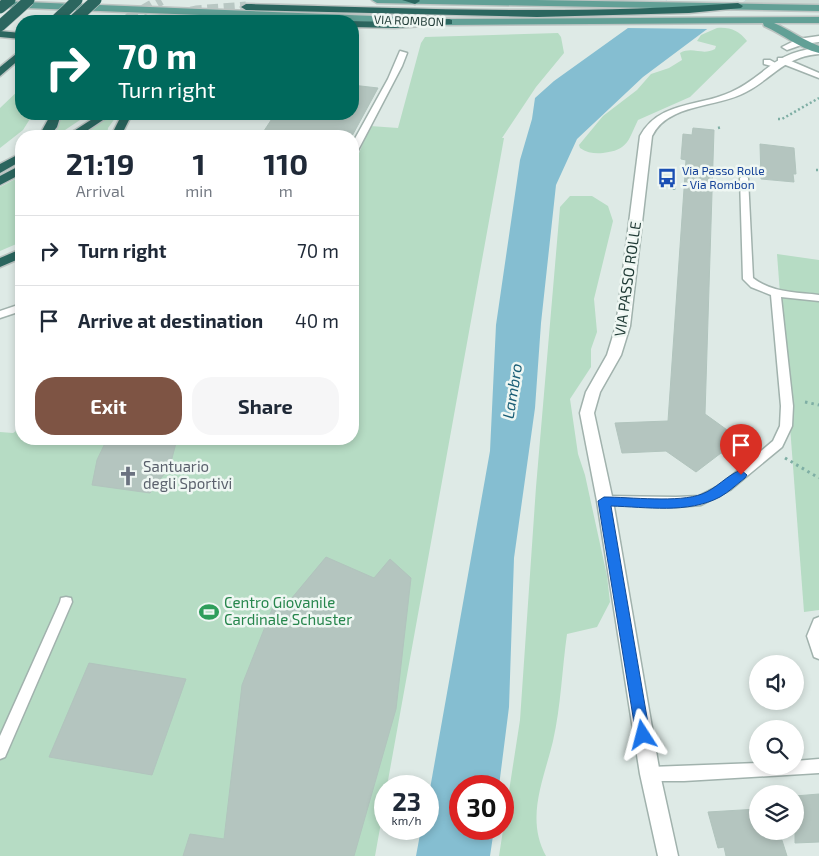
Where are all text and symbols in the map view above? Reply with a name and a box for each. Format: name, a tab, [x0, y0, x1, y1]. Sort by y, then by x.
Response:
street label: VIA ROMBON	[374, 12, 444, 28]
text: 70 m	[118, 34, 197, 76]
icon: right	[35, 35, 100, 100]
text: Turn right	[118, 76, 216, 102]
text: 21:19	[66, 145, 135, 181]
text: 1	[192, 145, 205, 181]
text: 110	[263, 145, 308, 181]
place label: Via Passo Rolle - Via Rombon	[682, 163, 765, 191]
bus stop icon: Via Passo Rolle - Via Rombon	[656, 167, 678, 189]
text: Arrival	[76, 181, 125, 200]
text: min	[185, 181, 213, 200]
text: m	[279, 181, 293, 200]
street label: VIA PASSO ROLLE	[610, 220, 644, 338]
icon: right	[35, 237, 63, 265]
text: Turn right	[78, 239, 166, 262]
text: 70 m	[297, 239, 339, 262]
icon: arrive	[35, 307, 63, 335]
text: Arrive at destination	[78, 309, 263, 332]
text: 40 m	[295, 309, 339, 332]
water label: Lambro	[498, 362, 525, 420]
button: Exit	[35, 377, 182, 435]
button: Share	[192, 377, 339, 435]
pin	[720, 424, 762, 475]
icon: arrive	[727, 431, 755, 459]
place label: Santuario degli Sportivi	[143, 457, 232, 492]
church icon: Santuario degli Sportivi	[117, 465, 139, 487]
place label: Centro Giovanile Cardinale Schuster	[224, 593, 352, 628]
sports icon: Centro Giovanile Cardinale Schuster	[198, 601, 220, 623]
map controls	[749, 655, 804, 840]
button: sound	[749, 655, 804, 710]
position arrow	[616, 708, 668, 760]
button: search	[749, 720, 804, 775]
speed limit sign: 30	[449, 775, 514, 840]
button: layers	[749, 785, 804, 840]
text: 23	[392, 786, 421, 816]
text: km/h	[392, 813, 421, 827]

